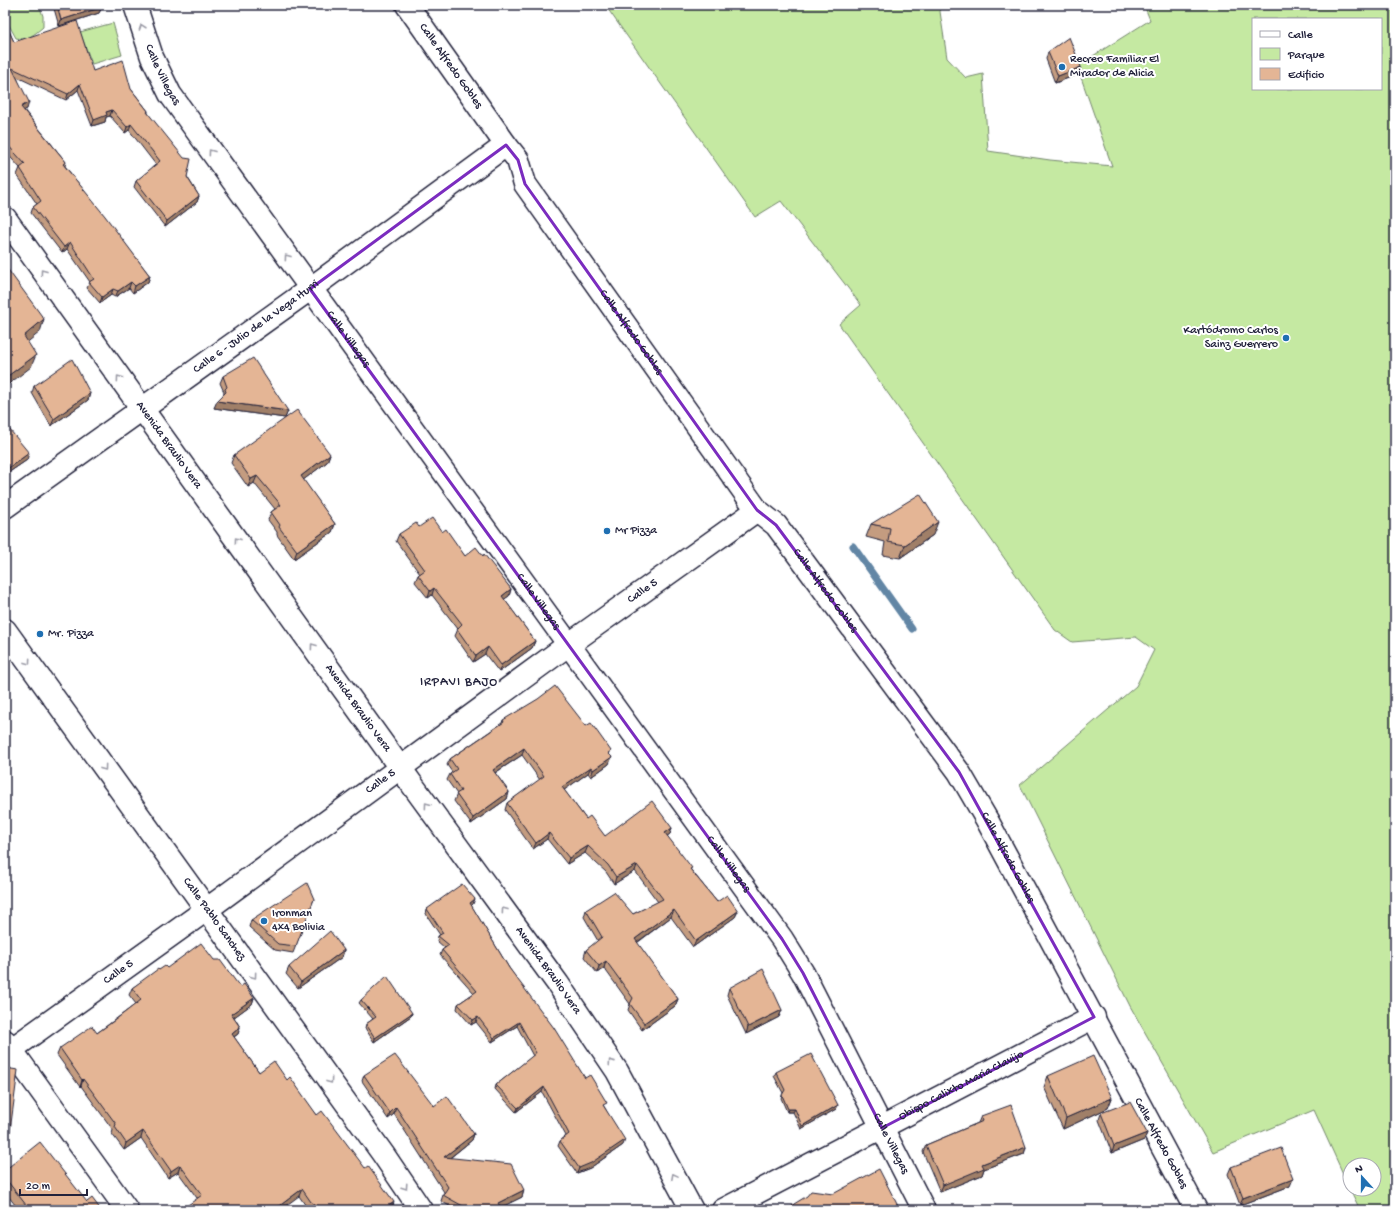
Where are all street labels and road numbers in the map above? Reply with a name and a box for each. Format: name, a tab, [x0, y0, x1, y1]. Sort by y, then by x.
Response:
street label: Calle Alfredo Gobles	[415, 21, 486, 112]
street label: Calle Villegas	[141, 43, 183, 109]
street label: Calle 6 - Julio de la Vega Iturri	[191, 277, 322, 377]
street label: Calle Alfredo Gobles	[596, 287, 666, 378]
street label: Calle Villegas	[323, 309, 373, 371]
street label: Avenida Braulio Vera	[132, 399, 205, 492]
street label: Calle Alfredo Gobles	[789, 546, 861, 636]
street label: Calle Villegas	[513, 571, 563, 633]
street label: Calle 5	[625, 576, 661, 607]
street label: Avenida Braulio Vera	[321, 662, 394, 755]
street label: Calle 5	[363, 766, 399, 798]
street label: Calle Alfredo Gobles	[977, 810, 1038, 906]
street label: Calle Villegas	[703, 833, 753, 896]
street label: Calle Pablo Sanchez	[179, 875, 249, 964]
street label: Avenida Braulio Vera	[512, 924, 584, 1017]
street label: Calle 5	[101, 957, 137, 988]
street label: Obispo Calixto Maria Clavijo	[897, 1048, 1027, 1124]
street label: Calle Alfredo Gobles	[1130, 1096, 1191, 1192]
street label: Calle Villegas	[869, 1111, 912, 1177]

